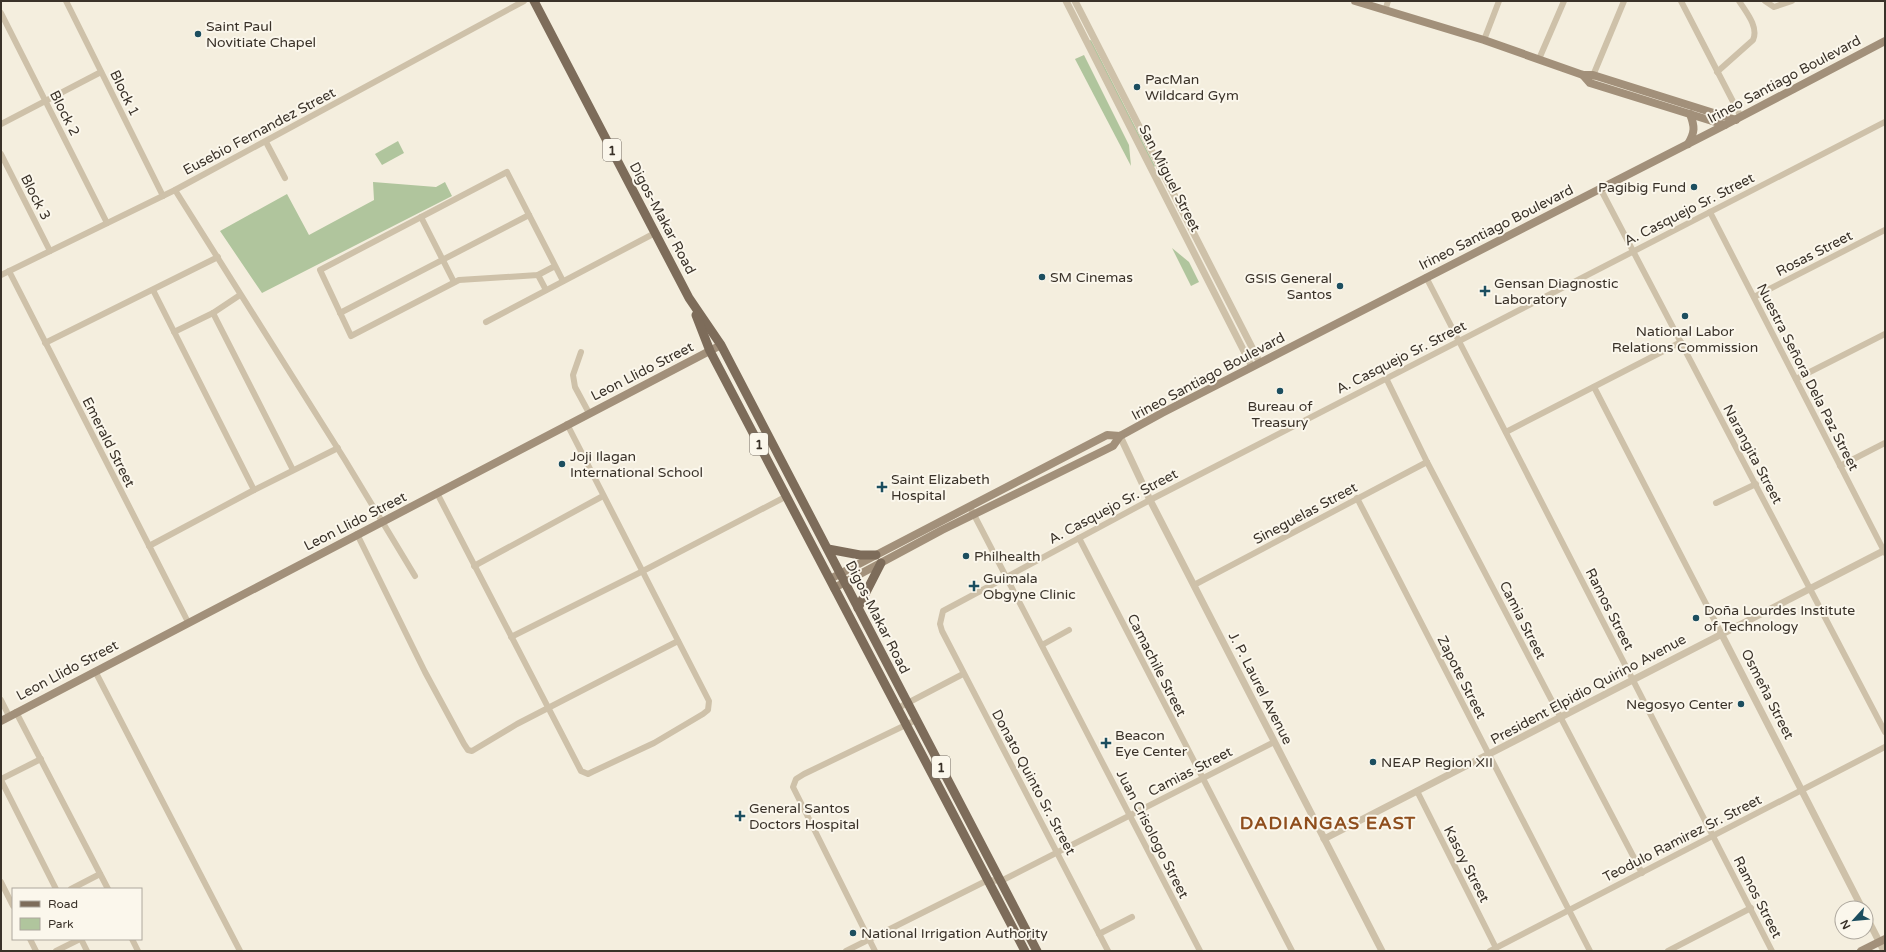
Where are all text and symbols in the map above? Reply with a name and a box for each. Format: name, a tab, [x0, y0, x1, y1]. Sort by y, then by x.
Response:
place label: Saint Paul Novitiate Chapel	[206, 18, 316, 51]
marker: Saint Paul Novitiate Chapel	[193, 29, 203, 39]
street label: Irineo Santiago Boulevard	[1705, 32, 1864, 127]
street label: Block 1	[106, 67, 143, 119]
place label: PacMan Wildcard Gym	[1145, 71, 1239, 104]
marker: PacMan Wildcard Gym	[1132, 82, 1142, 92]
street label: Eusebio Fernandez Street	[180, 84, 339, 179]
street label: Block 2	[46, 87, 83, 139]
street label: San Miguel Street	[1135, 122, 1204, 235]
road number: 1	[603, 139, 621, 161]
street label: Digos-Makar Road	[626, 159, 699, 277]
street label: A. Casquejo Sr. Street	[1621, 169, 1758, 250]
street label: Block 3	[17, 171, 54, 223]
place label: Pagibig Fund	[1598, 179, 1686, 196]
street label: Irineo Santiago Boulevard	[1416, 181, 1576, 274]
marker: Pagibig Fund	[1689, 182, 1699, 192]
street label: Rosas Street	[1773, 227, 1856, 280]
place label: SM Cinemas	[1050, 269, 1133, 286]
place label: GSIS General Santos	[1245, 270, 1332, 303]
marker: SM Cinemas	[1037, 272, 1047, 282]
place label: Gensan Diagnostic Laboratory	[1494, 275, 1618, 308]
marker: GSIS General Santos	[1335, 281, 1345, 291]
street label: Nuestra Señora Dela Paz Street	[1753, 281, 1863, 474]
marker: Gensan Diagnostic Laboratory	[1479, 285, 1491, 297]
marker: National Labor Relations Commission	[1680, 311, 1690, 321]
street label: A. Casquejo Sr. Street	[1333, 317, 1470, 398]
place label: National Labor Relations Commission	[1612, 323, 1758, 356]
street label: Irineo Santiago Boulevard	[1129, 329, 1288, 424]
street label: Leon Llido Street	[588, 338, 697, 405]
marker: Bureau of Treasury	[1275, 386, 1285, 396]
street label: Emerald Street	[79, 394, 139, 491]
place label: Bureau of Treasury	[1248, 398, 1313, 431]
street label: Narangita Street	[1719, 402, 1786, 507]
road number: 1	[750, 433, 768, 455]
place label: Joji Ilagan International School	[570, 448, 703, 481]
marker: Joji Ilagan International School	[557, 459, 567, 469]
street label: A. Casquejo Sr. Street	[1046, 465, 1181, 548]
place label: Saint Elizabeth Hospital	[891, 471, 990, 504]
street label: Sineguelas Street	[1250, 479, 1361, 548]
marker: Saint Elizabeth Hospital	[876, 481, 888, 493]
street label: Leon Llido Street	[301, 488, 410, 555]
place label: Philhealth	[974, 548, 1041, 565]
marker: Philhealth	[961, 551, 971, 561]
street label: Digos-Makar Road	[842, 558, 913, 677]
street label: Ramos Street	[1582, 565, 1638, 654]
place label: Guimala Obgyne Clinic	[983, 570, 1076, 603]
street label: Camia Street	[1496, 578, 1550, 663]
marker: Guimala Obgyne Clinic	[968, 580, 980, 592]
place label: Doña Lourdes Institute of Technology	[1704, 602, 1855, 635]
street label: Camachile Street	[1123, 611, 1190, 720]
marker: Doña Lourdes Institute of Technology	[1691, 613, 1701, 623]
street label: J. P. Laurel Avenue	[1225, 629, 1296, 747]
street label: President Elpidio Quirino Avenue	[1488, 631, 1689, 748]
street label: Zapote Street	[1433, 633, 1490, 722]
street label: Leon Llido Street	[13, 636, 122, 704]
street label: Osmeña Street	[1738, 646, 1798, 743]
place label: Negosyo Center	[1626, 696, 1734, 713]
marker: Negosyo Center	[1736, 699, 1746, 709]
street label: Donato Quinto Sr. Street	[988, 707, 1079, 858]
place label: Beacon Eye Center	[1115, 727, 1188, 760]
marker: Beacon Eye Center	[1100, 737, 1112, 749]
street label: Camias Street	[1145, 743, 1236, 800]
place label: NEAP Region XII	[1381, 754, 1493, 771]
road number: 1	[932, 756, 950, 778]
marker: NEAP Region XII	[1368, 757, 1378, 767]
street label: Juan Crisologo Street	[1113, 767, 1193, 902]
street label: Teodulo Ramirez Sr. Street	[1600, 791, 1765, 886]
place label: General Santos Doctors Hospital	[749, 800, 859, 833]
marker: General Santos Doctors Hospital	[734, 810, 746, 822]
district label: DADIANGAS EAST	[1240, 812, 1416, 834]
street label: Kasoy Street	[1440, 823, 1493, 906]
street label: Ramos Street	[1730, 853, 1786, 942]
legend	[12, 888, 142, 940]
text: Road	[48, 897, 78, 911]
north arrow	[1834, 900, 1874, 940]
text: Park	[48, 917, 74, 931]
text: N	[1838, 917, 1853, 931]
place label: National Irrigation Authority	[861, 925, 1048, 942]
marker: National Irrigation Authority	[848, 928, 858, 938]

